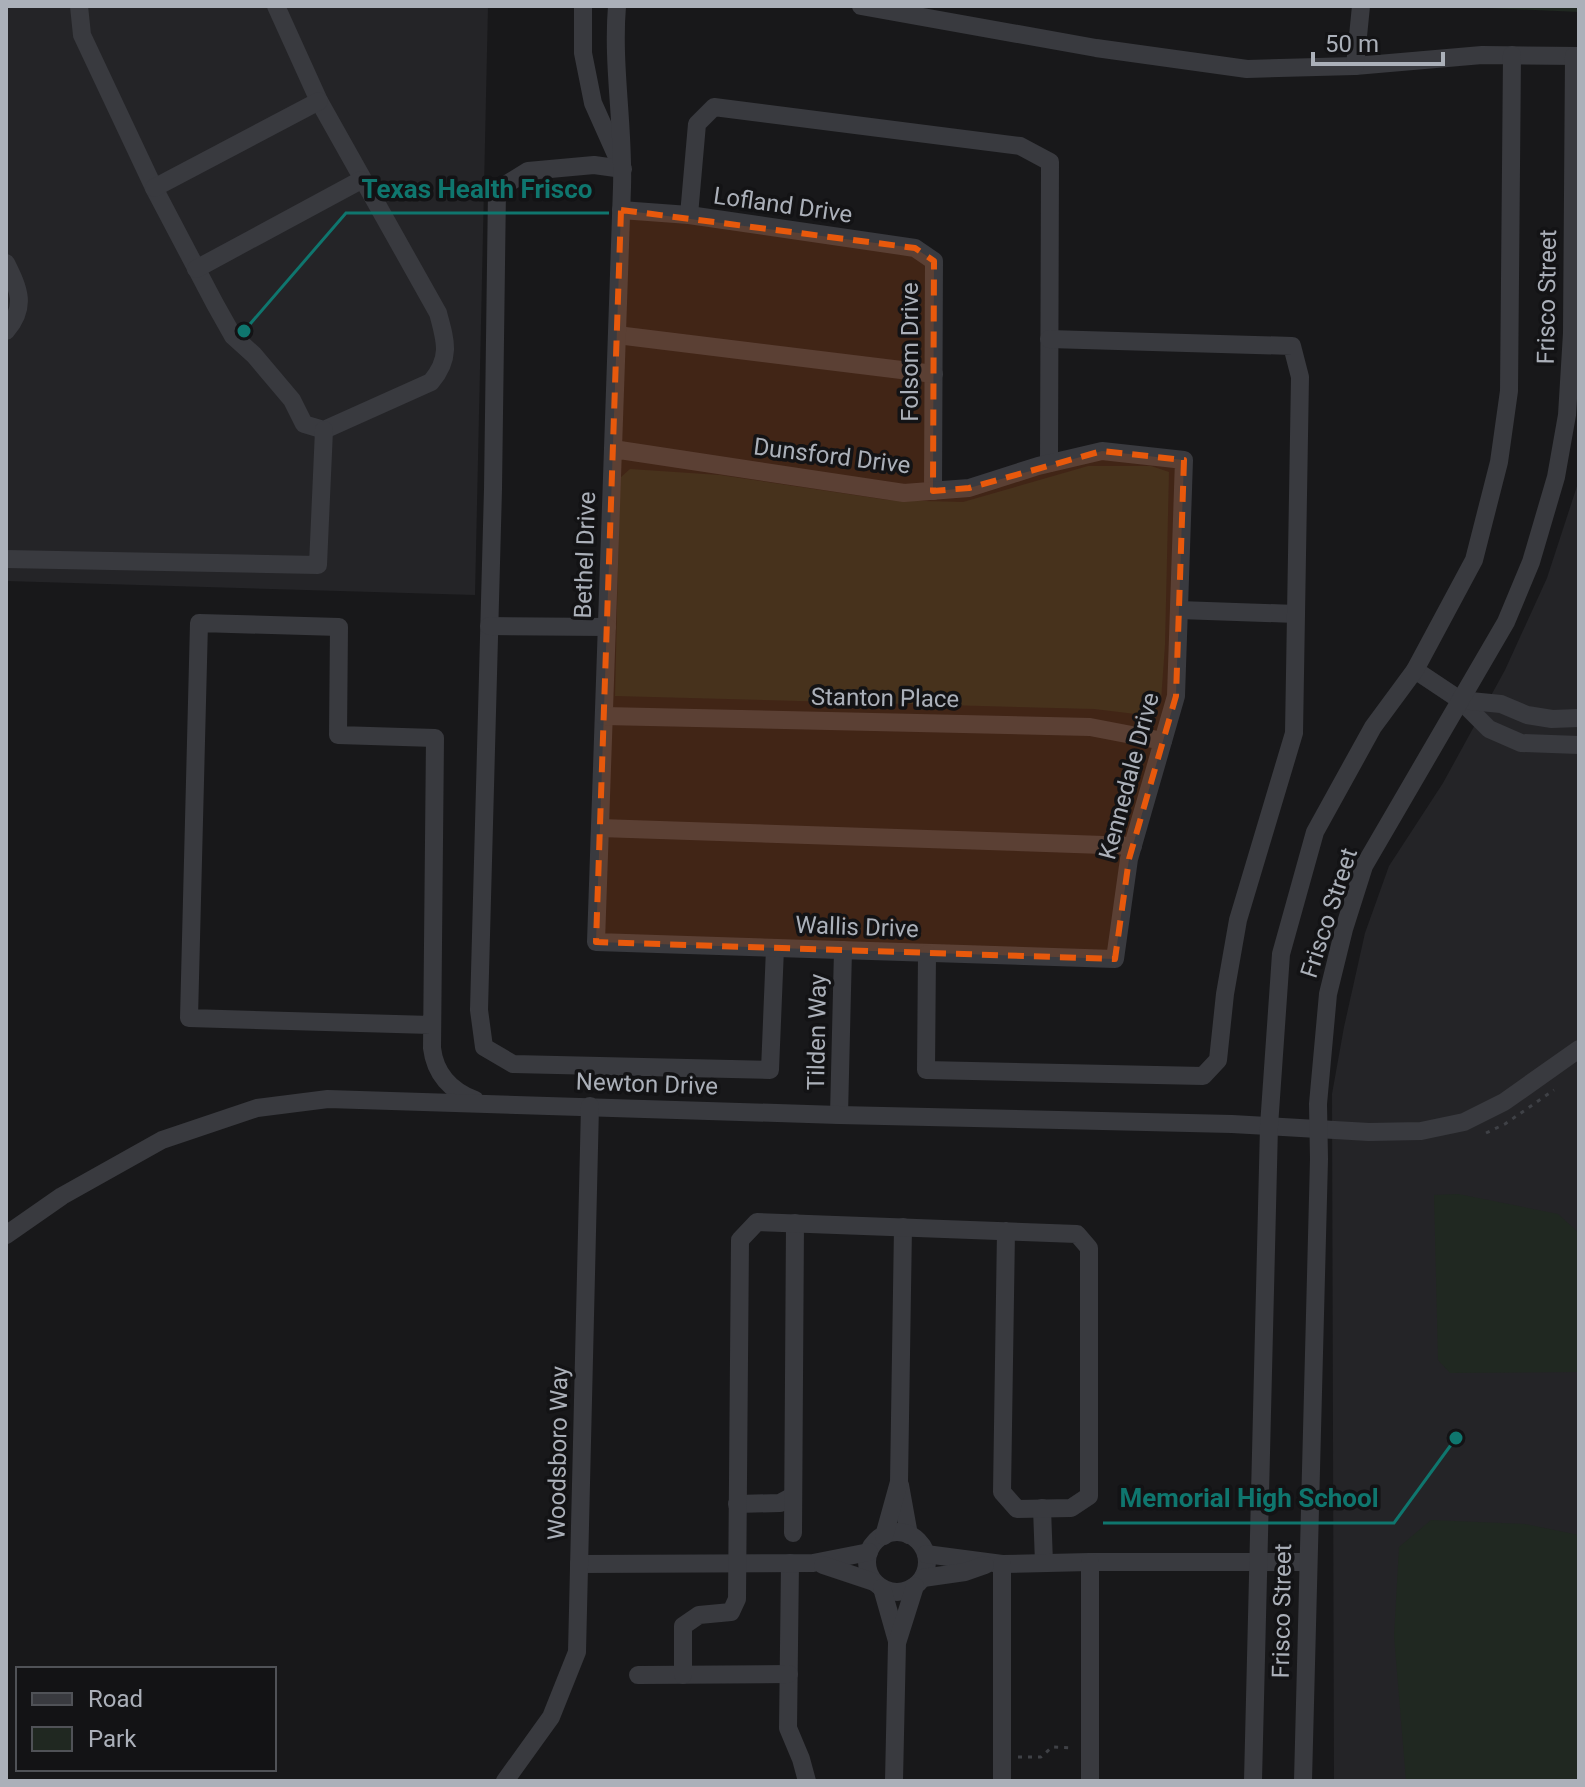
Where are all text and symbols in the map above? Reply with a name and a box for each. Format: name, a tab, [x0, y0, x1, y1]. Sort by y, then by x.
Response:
scale bar	[1313, 16, 1443, 66]
text: 50 m	[1325, 30, 1379, 58]
callout: Texas Health Frisco	[346, 163, 609, 213]
text: Texas Health Frisco	[362, 174, 592, 204]
street label: Lofland Drive	[712, 181, 854, 229]
street label: Frisco Street	[1532, 229, 1562, 365]
street label: Folsom Drive	[896, 282, 924, 422]
street label: Dunsford Drive	[752, 432, 912, 480]
street label: Bethel Drive	[569, 491, 601, 619]
street label: Stanton Place	[811, 683, 959, 713]
street label: Kennedale Drive	[1093, 689, 1165, 863]
street label: Frisco Street	[1295, 844, 1363, 981]
street label: Wallis Drive	[795, 911, 919, 943]
street label: Tilden Way	[802, 973, 832, 1091]
street label: Newton Drive	[575, 1068, 719, 1100]
street label: Woodsboro Way	[542, 1365, 574, 1540]
callout: Memorial High School	[1103, 1473, 1394, 1523]
text: Memorial High School	[1119, 1483, 1379, 1513]
street label: Frisco Street	[1267, 1543, 1297, 1679]
legend	[16, 1667, 276, 1771]
text: Road	[88, 1685, 143, 1713]
text: Park	[88, 1725, 137, 1753]

